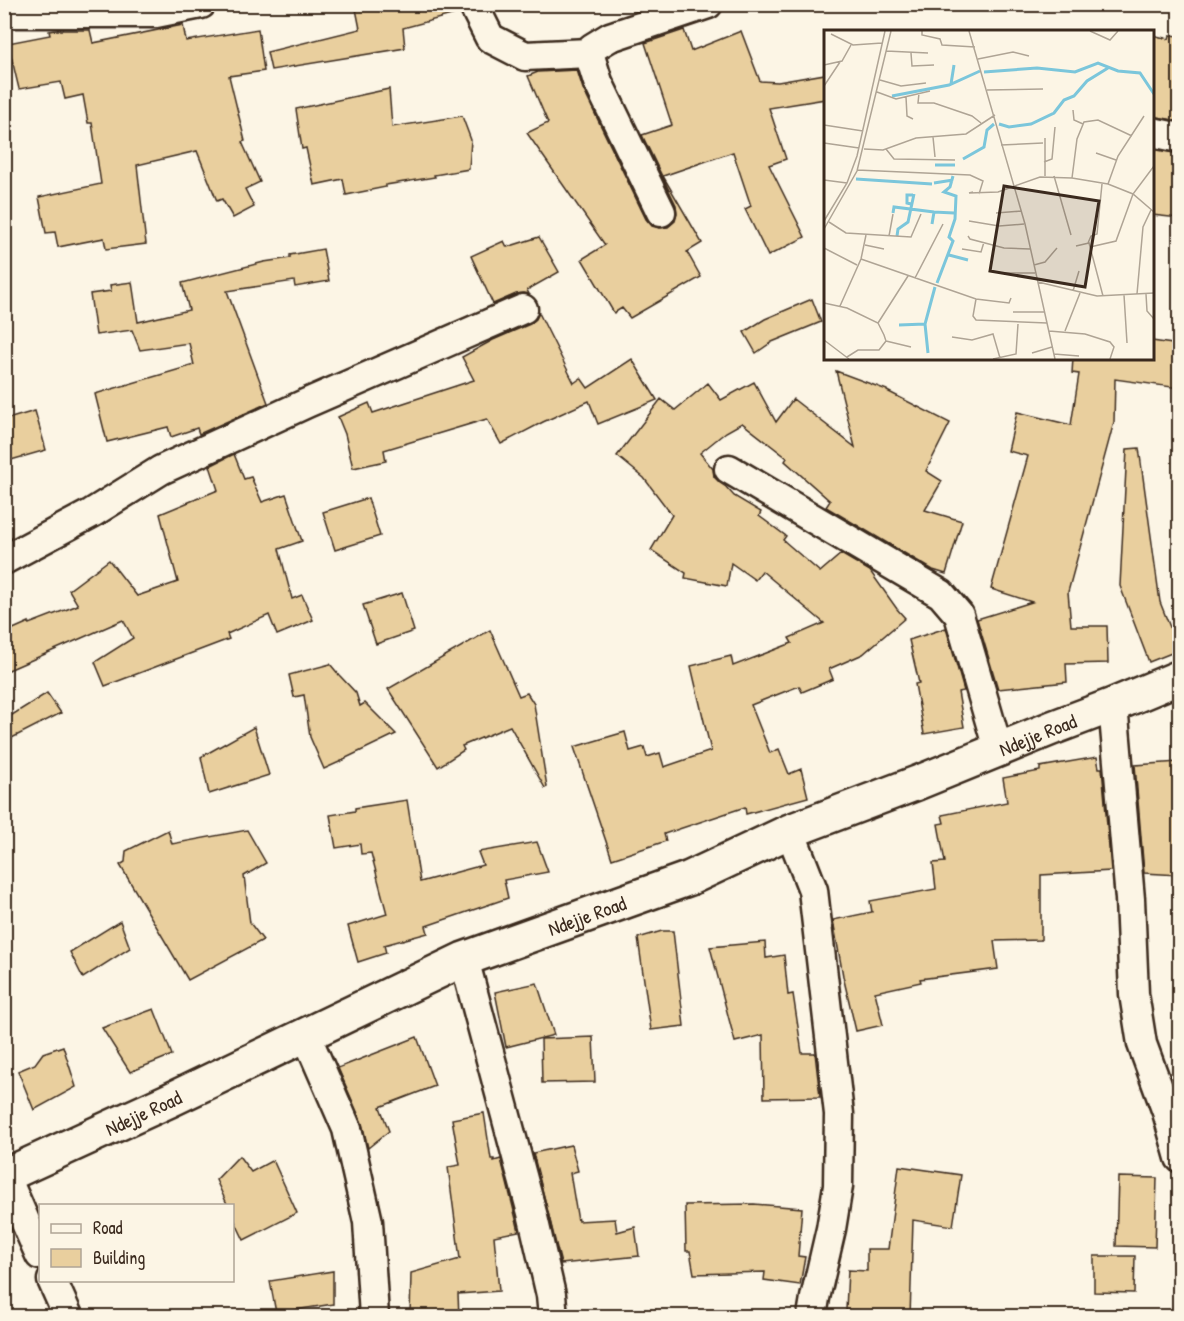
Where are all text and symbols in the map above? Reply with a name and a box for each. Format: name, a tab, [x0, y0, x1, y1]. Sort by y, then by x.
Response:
inset map	[824, 30, 1154, 360]
street label: Ndejje Road	[995, 707, 1080, 762]
street label: Ndejje Road	[544, 889, 630, 941]
street label: Ndejje Road	[101, 1083, 186, 1141]
legend	[39, 1204, 234, 1282]
text: Road	[93, 1215, 123, 1240]
text: Building	[93, 1245, 145, 1270]

